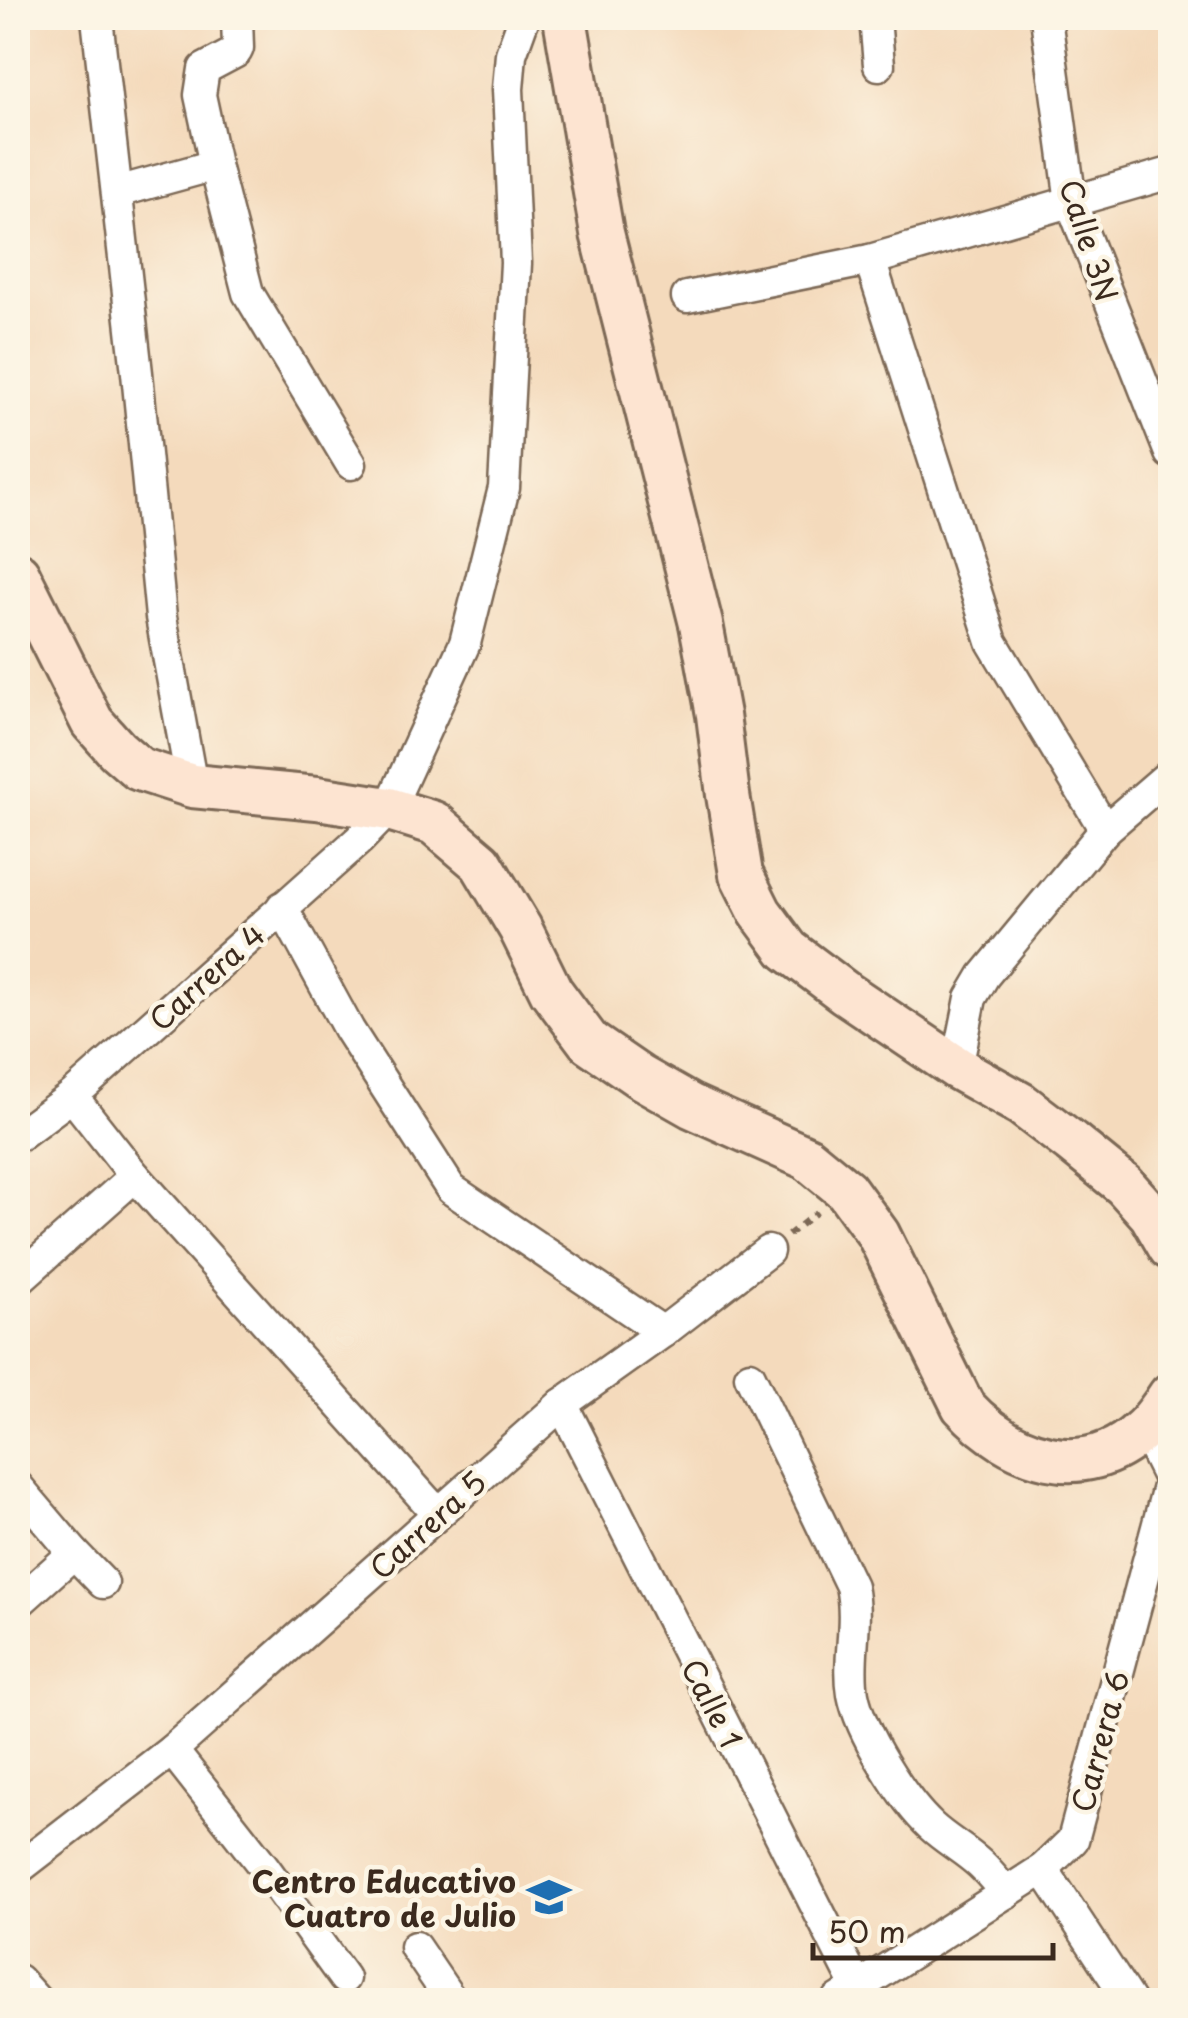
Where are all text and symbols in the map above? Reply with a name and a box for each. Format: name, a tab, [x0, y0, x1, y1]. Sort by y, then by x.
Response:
street label: Calle 3N	[1049, 173, 1131, 307]
street label: Carrera 4	[138, 912, 274, 1040]
street label: Carrera 5	[358, 1459, 496, 1589]
street label: Calle 1	[671, 1650, 755, 1756]
street label: Carrera 6	[1059, 1665, 1139, 1817]
place label: Centro Educativo Cuatro de Julio	[252, 1858, 516, 1937]
school or university icon: Centro Educativo Cuatro de Julio	[525, 1873, 573, 1921]
scale bar	[813, 1898, 1053, 1960]
text: 50 m	[828, 1908, 906, 1953]

